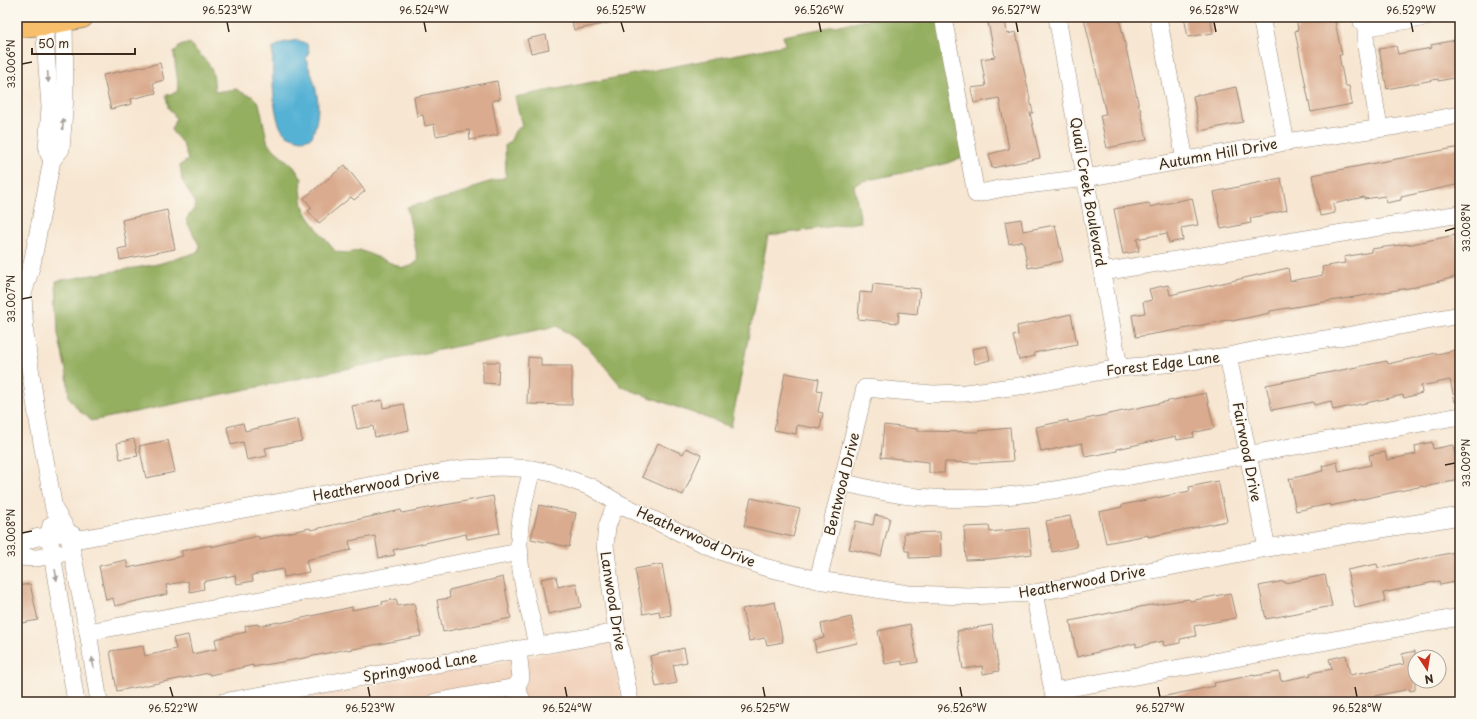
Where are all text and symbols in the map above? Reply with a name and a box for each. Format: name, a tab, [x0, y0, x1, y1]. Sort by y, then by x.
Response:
text: 96.523°W	[202, 2, 252, 17]
text: 96.524°W	[399, 2, 449, 17]
text: 96.525°W	[596, 2, 647, 17]
text: 96.526°W	[794, 2, 844, 17]
text: 96.527°W	[992, 2, 1041, 17]
text: 96.528°W	[1189, 2, 1239, 17]
text: 96.529°W	[1386, 2, 1436, 17]
scale bar	[32, 30, 135, 56]
text: 50 m	[38, 34, 69, 52]
text: 33.006°N	[3, 39, 18, 89]
one-way arrow	[44, 71, 51, 83]
street label: Quail Creek Boulevard	[1065, 116, 1112, 269]
one-way arrow	[60, 118, 66, 130]
street label: Autumn Hill Drive	[1157, 133, 1279, 174]
text: 33.008°N	[1458, 204, 1473, 252]
text: 33.007°N	[3, 275, 18, 323]
street label: Forest Edge Lane	[1105, 346, 1221, 381]
street label: Fairwood Drive	[1228, 400, 1267, 504]
street label: Bentwood Drive	[819, 430, 864, 538]
text: 33.009°N	[1458, 439, 1473, 487]
street label: Heatherwood Drive	[311, 463, 441, 506]
street label: Heatherwood Drive	[633, 501, 759, 572]
text: 33.008°N	[3, 509, 18, 557]
street label: Lanwood Drive	[595, 550, 632, 652]
street label: Heatherwood Drive	[1017, 560, 1147, 603]
one-way arrow	[53, 569, 59, 581]
street label: Springwood Lane	[361, 646, 479, 687]
north arrow	[1407, 649, 1447, 689]
one-way arrow	[90, 657, 96, 670]
text: N	[1423, 670, 1435, 689]
text: 96.522°W	[148, 700, 198, 715]
text: 96.523°W	[345, 700, 395, 715]
text: 96.524°W	[542, 700, 592, 715]
text: 96.525°W	[740, 700, 791, 715]
text: 96.526°W	[937, 700, 987, 715]
text: 96.527°W	[1136, 700, 1185, 715]
text: 96.528°W	[1332, 700, 1382, 715]

